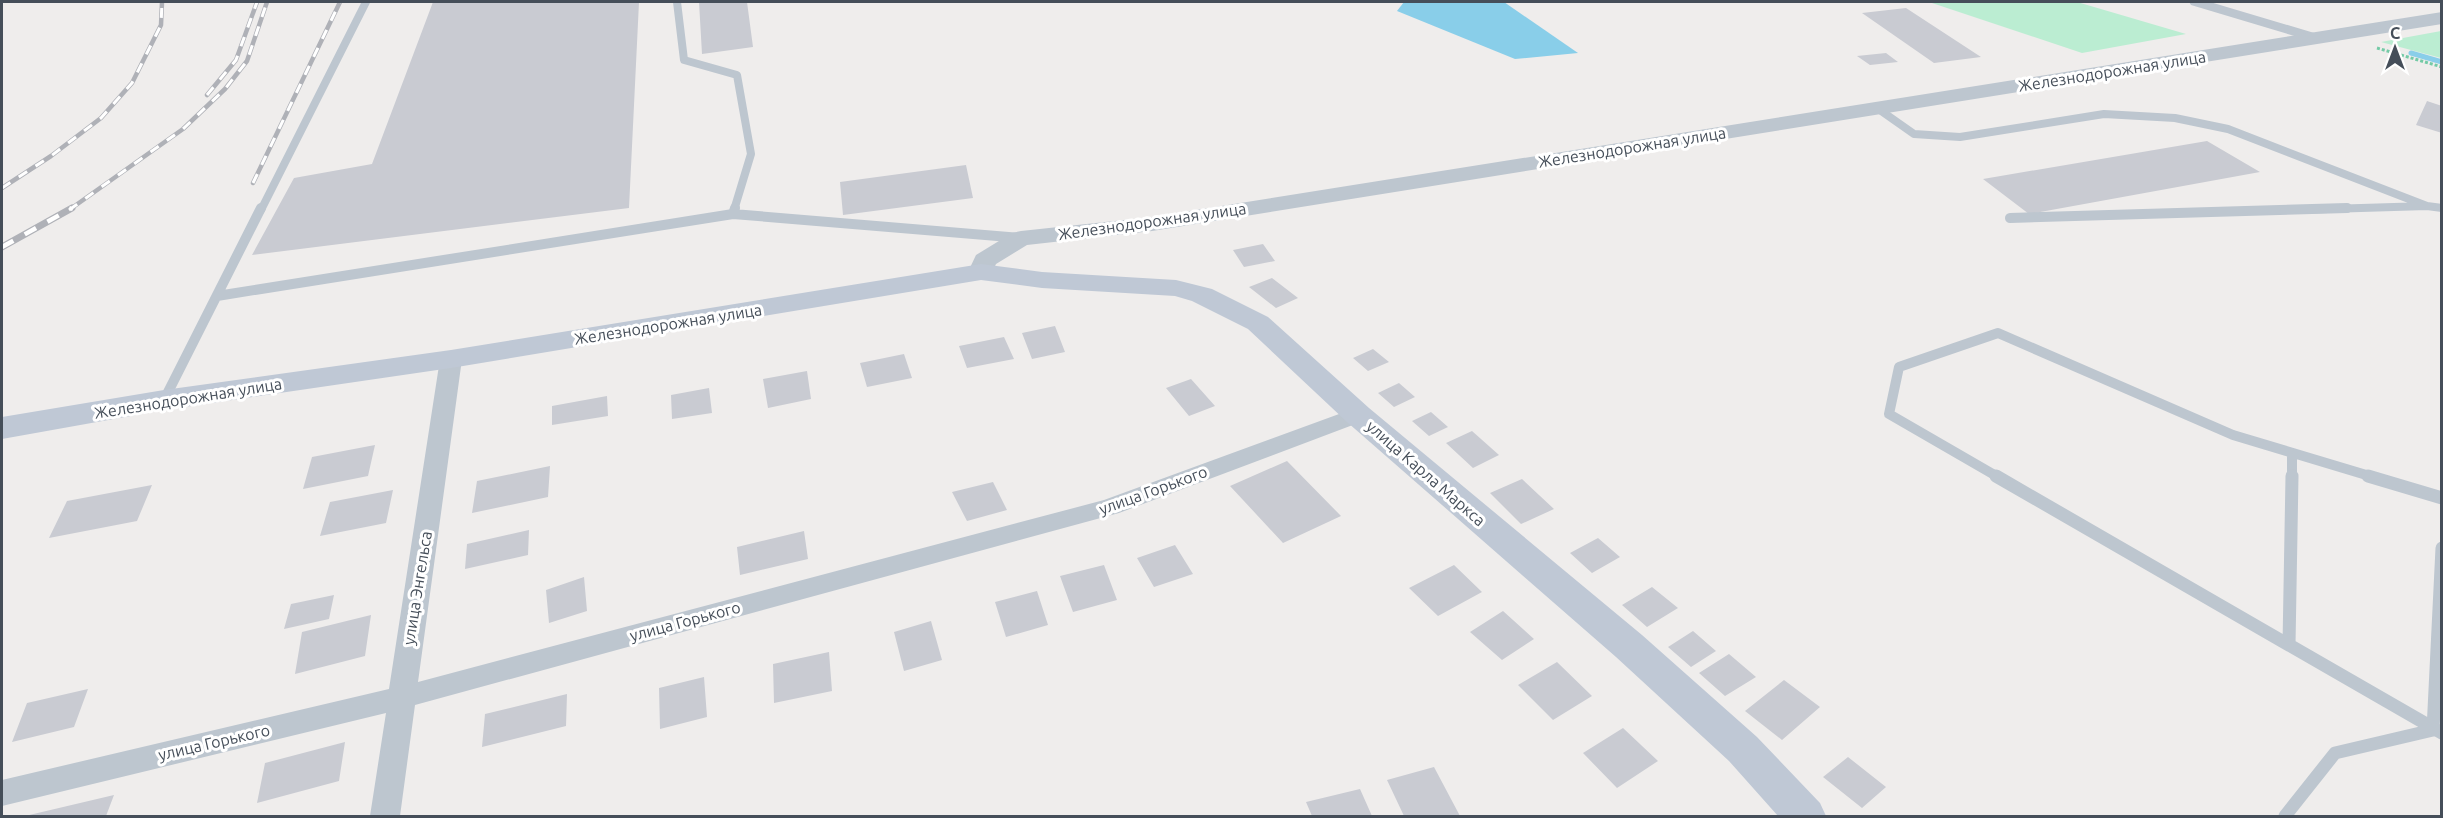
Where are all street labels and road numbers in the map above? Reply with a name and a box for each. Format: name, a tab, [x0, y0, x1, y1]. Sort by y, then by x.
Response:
street label: Железнодорожная улица	[2017, 47, 2207, 95]
street label: Железнодорожная улица	[1537, 123, 1727, 171]
street label: Железнодорожная улица	[1057, 199, 1247, 243]
street label: Железнодорожная улица	[573, 300, 763, 348]
street label: Железнодорожная улица	[93, 374, 283, 422]
street label: улица Карла Маркса	[1363, 417, 1489, 529]
street label: улица Горького	[1096, 462, 1210, 518]
street label: улица Энгельса	[399, 530, 435, 646]
street label: улица Горького	[628, 598, 742, 644]
street label: улица Горького	[156, 720, 272, 764]

